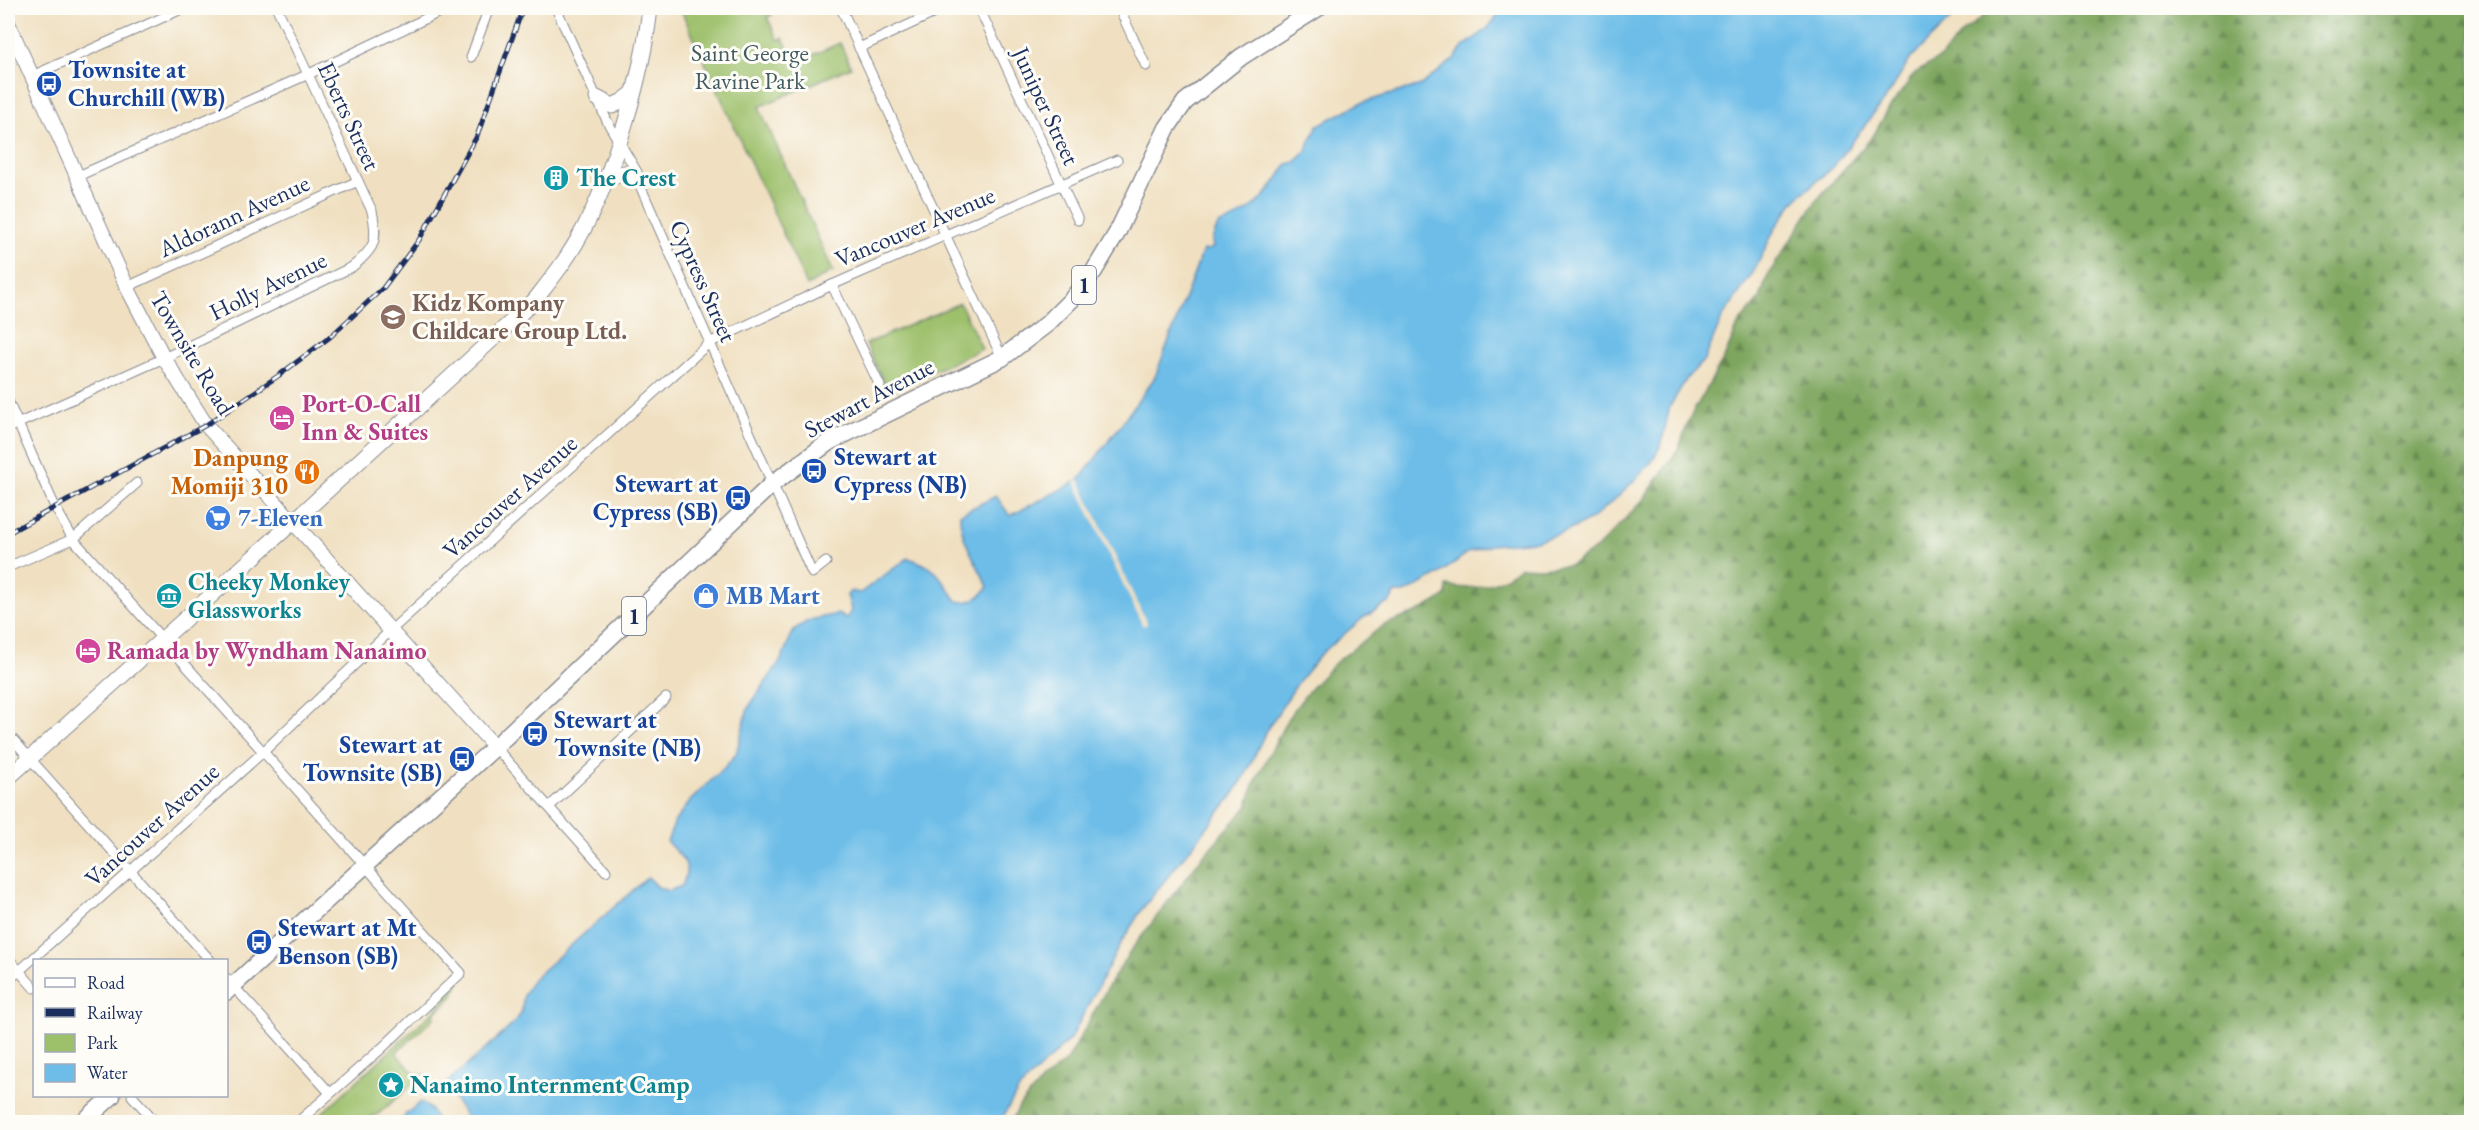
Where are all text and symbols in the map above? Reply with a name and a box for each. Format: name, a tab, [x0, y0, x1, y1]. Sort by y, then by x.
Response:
park label: Saint George Ravine Park	[691, 37, 809, 96]
street label: Juniper Street	[1005, 40, 1087, 170]
place label: Townsite at Churchill (WB)	[68, 54, 225, 113]
street label: Eberts Street	[311, 57, 388, 175]
bus stop icon: Townsite at Churchill (WB)	[34, 69, 64, 99]
place label: The Crest	[576, 162, 676, 193]
building icon: The Crest	[541, 163, 571, 193]
street label: Aldorann Avenue	[152, 167, 314, 264]
street label: Vancouver Avenue	[830, 179, 999, 274]
street label: Cypress Street	[663, 215, 744, 347]
street label: Holly Avenue	[204, 244, 332, 327]
road number: 1	[1072, 266, 1096, 304]
street label: Townsite Road	[143, 285, 242, 421]
place label: Kidz Kompany Childcare Group Ltd.	[412, 287, 627, 346]
school or university icon: Kidz Kompany Childcare Group Ltd.	[378, 302, 408, 332]
street label: Stewart Avenue	[798, 350, 939, 445]
place label: Port-O-Call Inn & Suites	[302, 388, 428, 447]
hotel icon: Port-O-Call Inn & Suites	[267, 403, 297, 433]
street label: Vancouver Avenue	[436, 428, 583, 565]
place label: Stewart at Cypress (NB)	[834, 441, 967, 501]
place label: Danpung Momiji 310	[171, 442, 289, 502]
bus stop icon: Stewart at Cypress (NB)	[799, 456, 829, 486]
restaurant icon: Danpung Momiji 310	[292, 457, 322, 487]
place label: Stewart at Cypress (SB)	[593, 468, 718, 528]
bus stop icon: Stewart at Cypress (SB)	[723, 483, 753, 513]
place label: 7-Eleven	[238, 502, 323, 533]
supermarket icon: 7-Eleven	[203, 503, 233, 533]
place label: Cheeky Monkey Glassworks	[188, 566, 351, 625]
place label: MB Mart	[726, 580, 820, 611]
museum icon: Cheeky Monkey Glassworks	[154, 581, 184, 611]
shop icon: MB Mart	[691, 581, 721, 611]
road number: 1	[622, 597, 646, 635]
place label: Ramada by Wyndham Nanaimo	[107, 635, 427, 667]
hotel icon: Ramada by Wyndham Nanaimo	[73, 636, 103, 666]
place label: Stewart at Townsite (NB)	[554, 704, 701, 763]
bus stop icon: Stewart at Townsite (NB)	[520, 719, 550, 749]
place label: Stewart at Townsite (SB)	[302, 729, 442, 788]
bus stop icon: Stewart at Townsite (SB)	[447, 744, 477, 774]
street label: Vancouver Avenue	[78, 756, 225, 893]
place label: Stewart at Mt Benson (SB)	[278, 912, 416, 971]
bus stop icon: Stewart at Mt Benson (SB)	[244, 927, 274, 957]
legend	[33, 959, 228, 1097]
text: Road	[87, 971, 126, 994]
text: Railway	[87, 1001, 143, 1024]
text: Park	[87, 1031, 118, 1054]
text: Water	[87, 1061, 128, 1084]
place label: Nanaimo Internment Camp	[410, 1069, 689, 1100]
place icon: Nanaimo Internment Camp	[376, 1070, 406, 1100]

